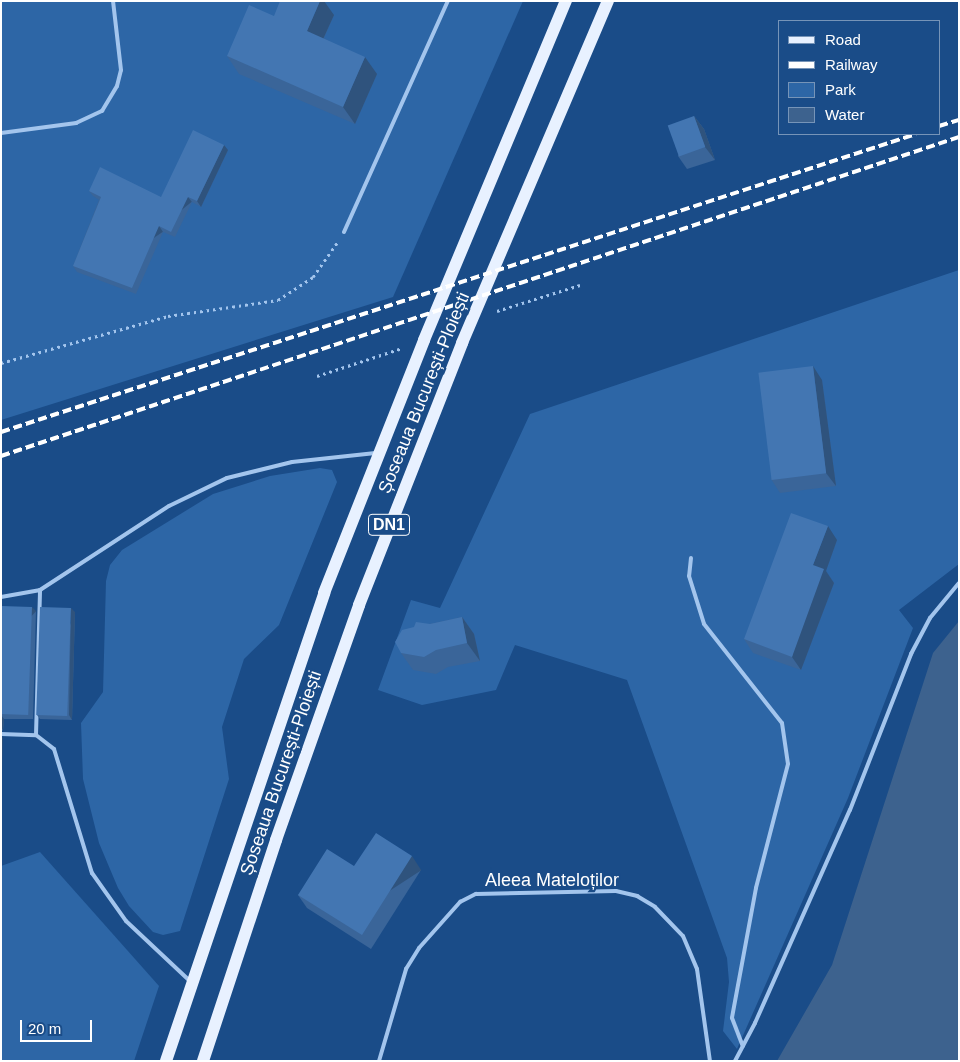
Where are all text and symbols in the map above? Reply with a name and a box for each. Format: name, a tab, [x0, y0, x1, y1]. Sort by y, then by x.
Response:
legend	[778, 20, 940, 135]
text: Road	[825, 31, 861, 48]
text: Railway	[825, 56, 878, 73]
text: Park	[825, 81, 856, 98]
text: Water	[825, 106, 864, 123]
street label: Șoseaua București-Ploiești	[374, 289, 474, 497]
road number: DN1	[368, 512, 410, 538]
street label: Șoseaua București-Ploiești	[236, 668, 326, 878]
street label: Aleea Mateloților	[485, 869, 619, 891]
scale bar	[22, 1010, 95, 1042]
text: 20 m	[28, 1020, 61, 1037]

